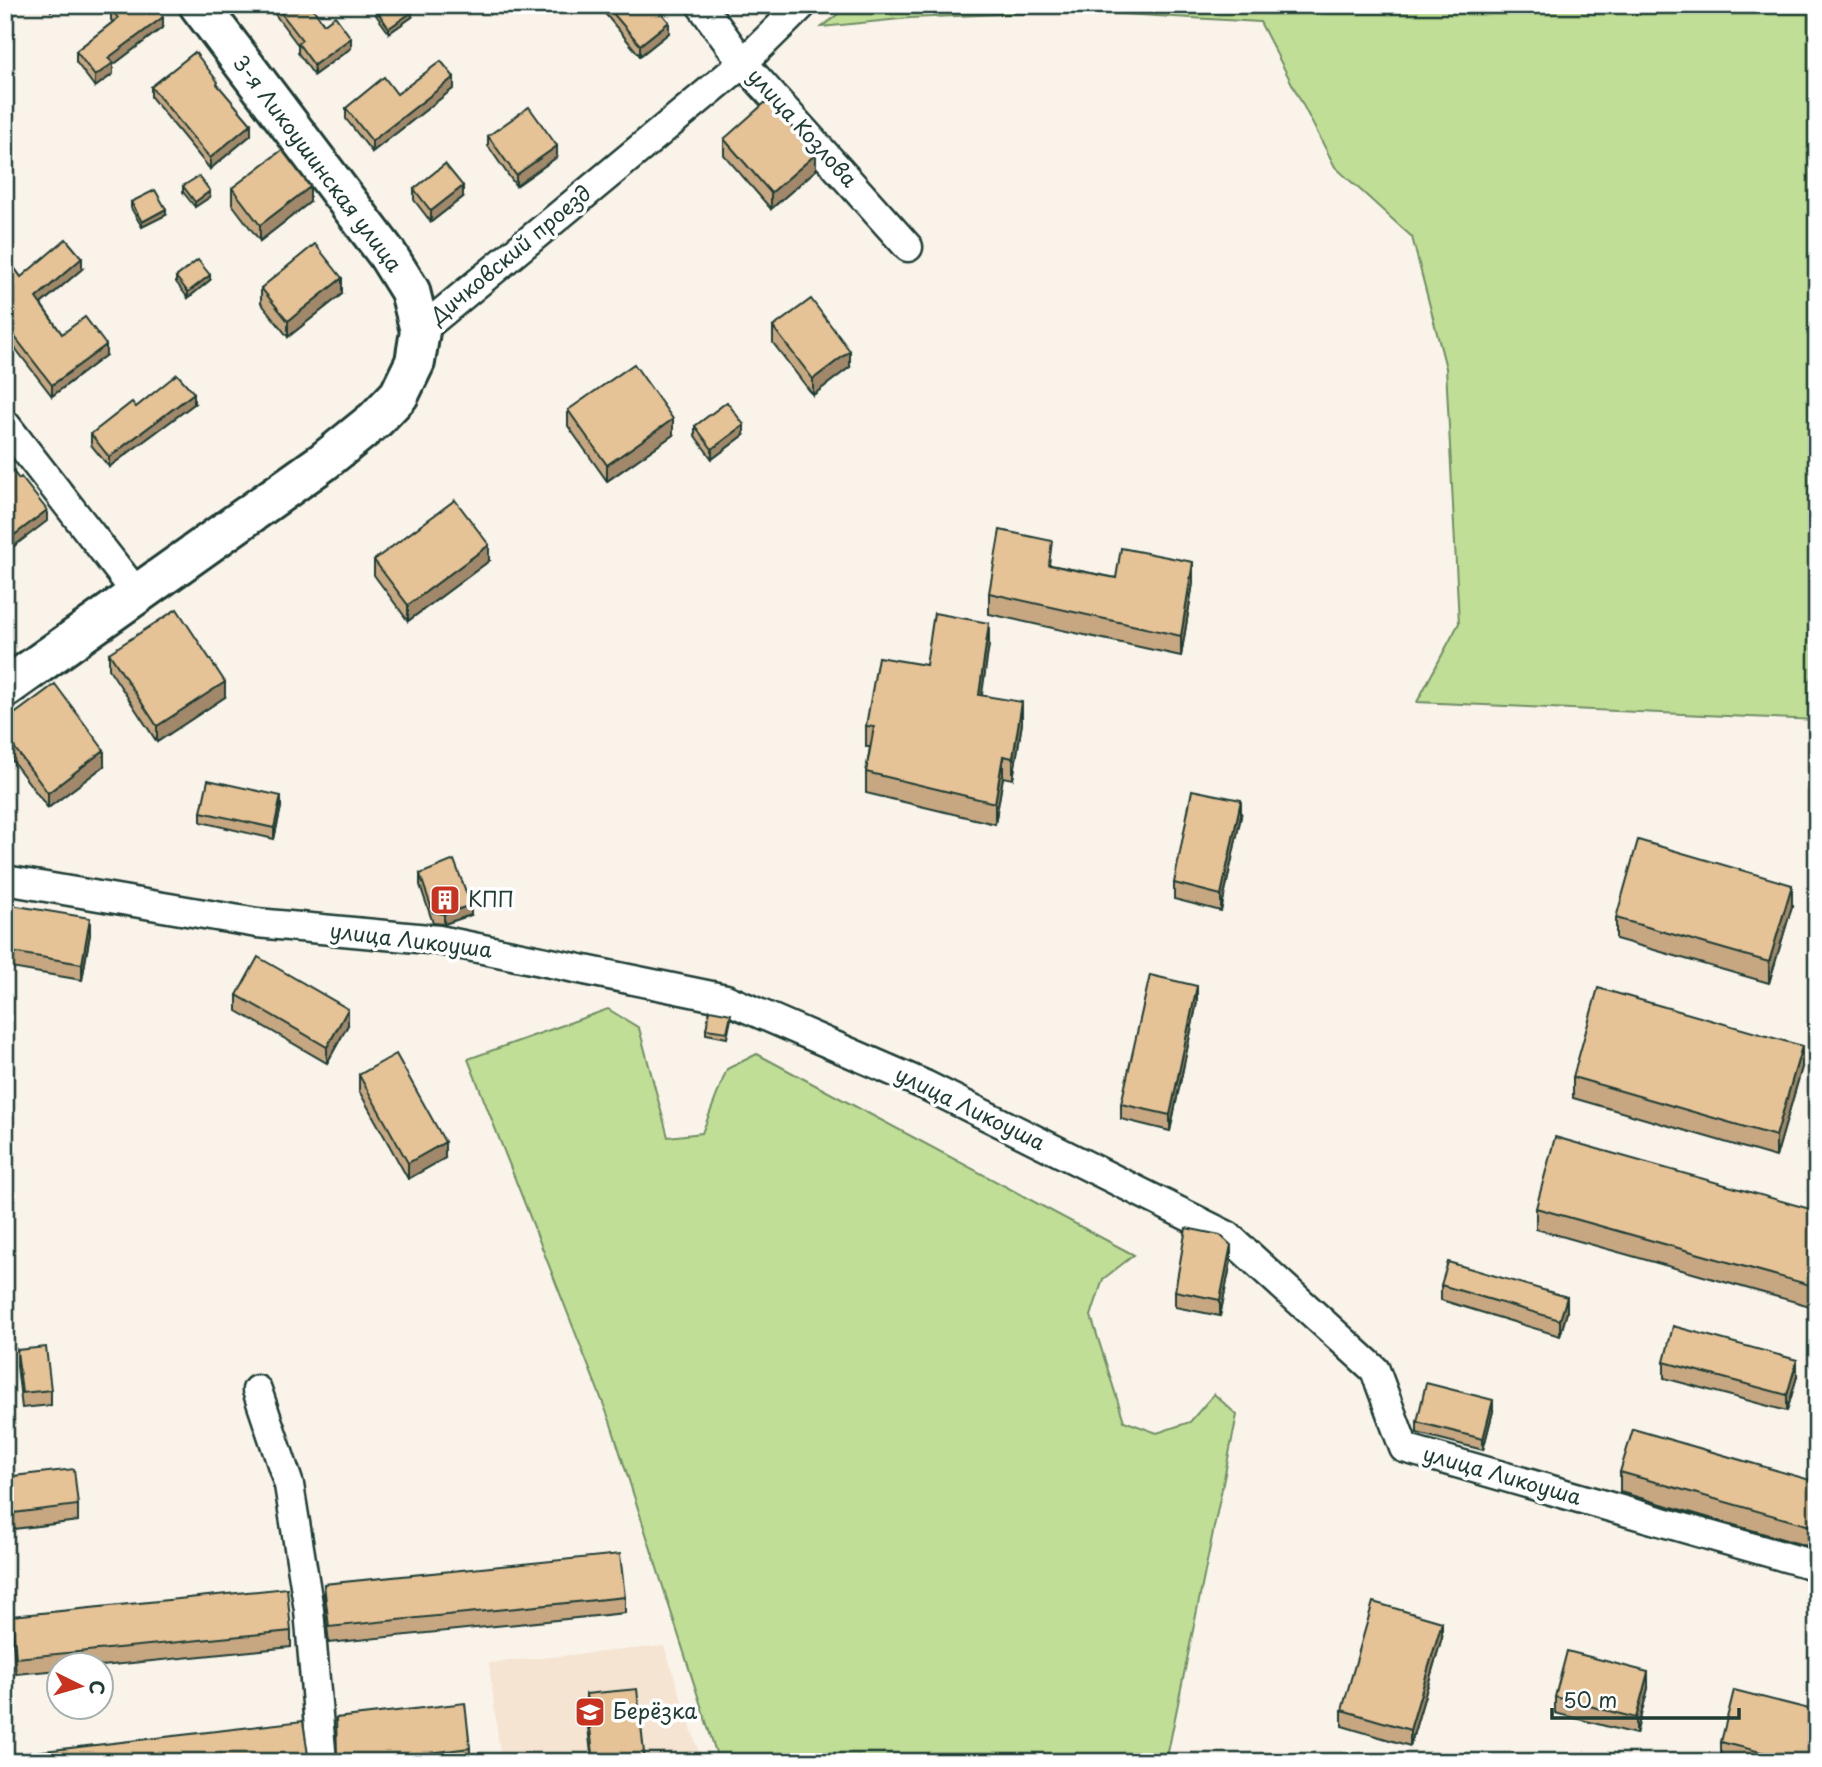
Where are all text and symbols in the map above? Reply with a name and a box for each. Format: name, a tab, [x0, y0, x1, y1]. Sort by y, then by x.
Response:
street label: 3-я Ликоушинская улица	[226, 48, 411, 279]
street label: улица Козлова	[741, 60, 866, 193]
street label: Дичковский проезд	[421, 176, 597, 331]
place label: КПП	[468, 882, 514, 914]
building icon: КПП	[428, 883, 462, 917]
street label: улица Ликоуша	[328, 913, 494, 965]
street label: улица Ликоуша	[890, 1057, 1051, 1157]
street label: улица Ликоуша	[1420, 1436, 1586, 1512]
north arrow	[46, 1652, 116, 1722]
scale bar	[1552, 1676, 1740, 1720]
text: С	[83, 1679, 113, 1696]
text: 50 m	[1563, 1683, 1617, 1715]
place label: Берёзка	[613, 1694, 697, 1726]
school or university icon: Берёзка	[573, 1695, 607, 1729]

